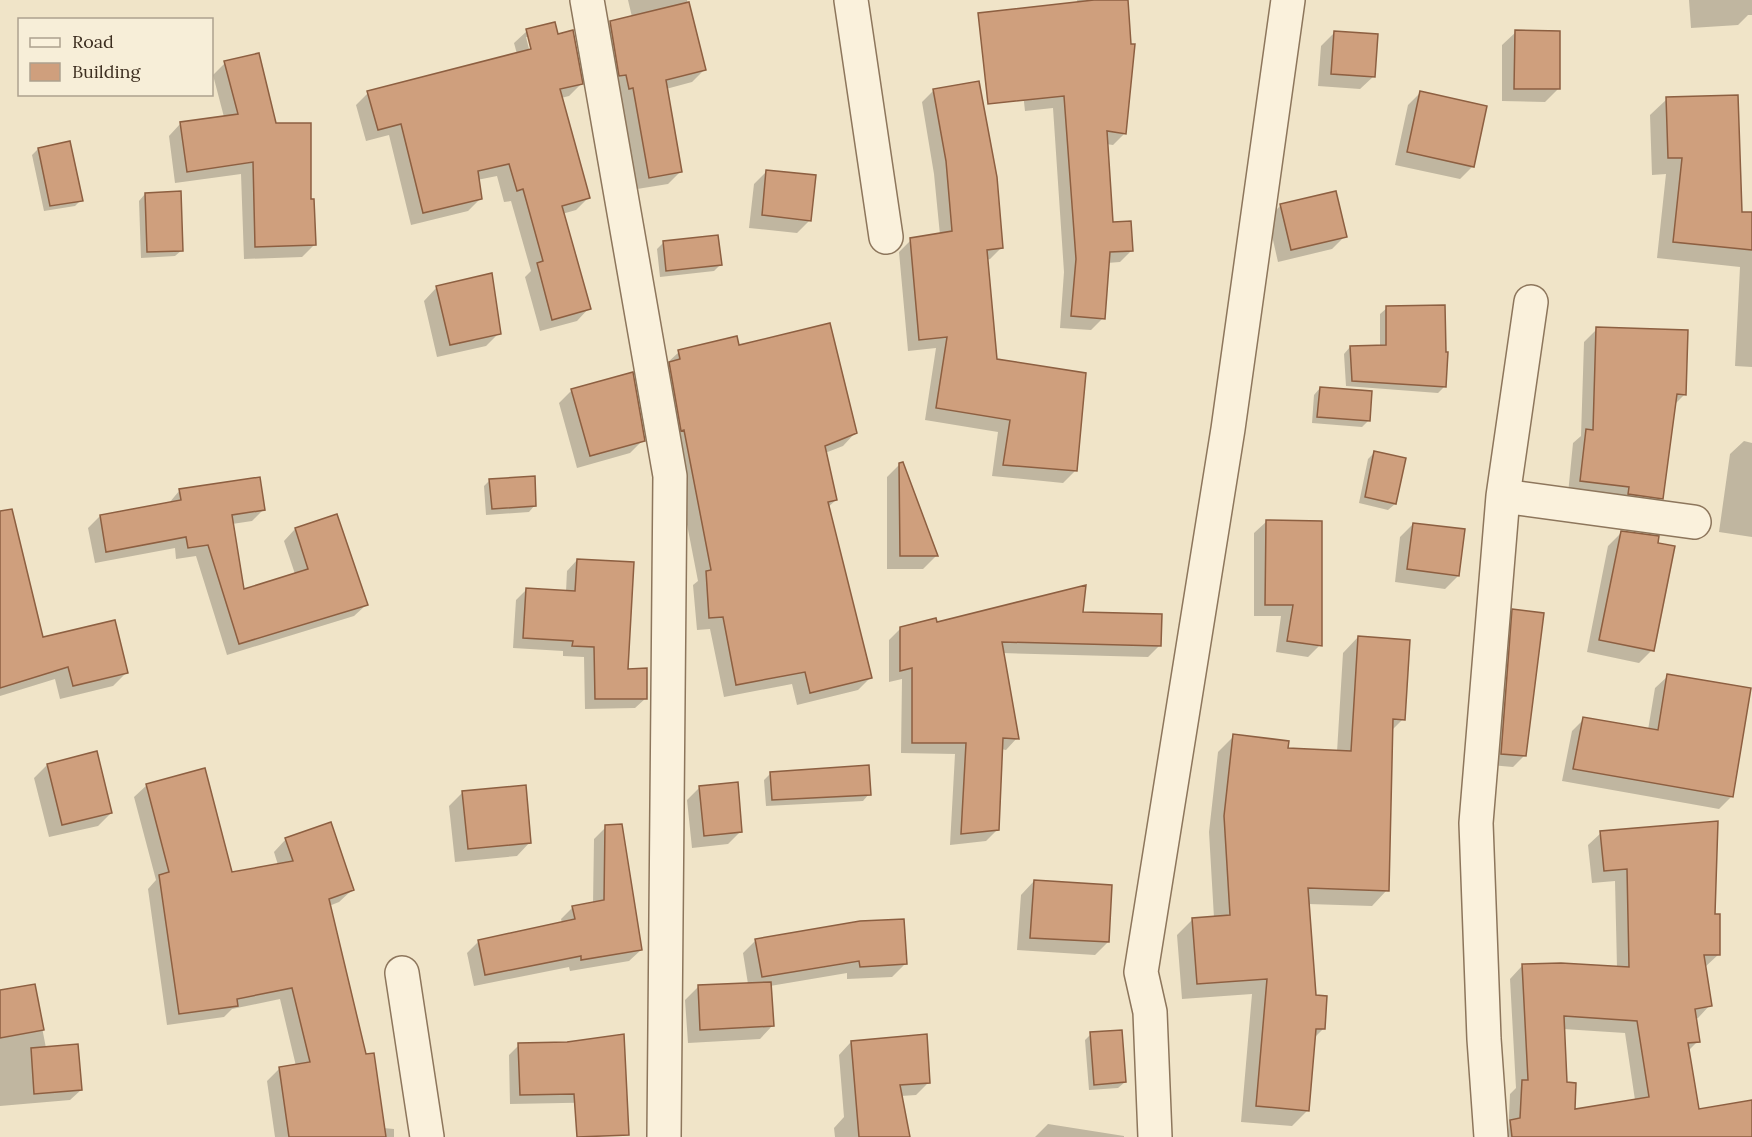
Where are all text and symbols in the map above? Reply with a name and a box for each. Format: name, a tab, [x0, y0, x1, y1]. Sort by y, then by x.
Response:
legend	[18, 18, 213, 96]
text: Road	[72, 30, 114, 53]
text: Building	[72, 60, 142, 83]

